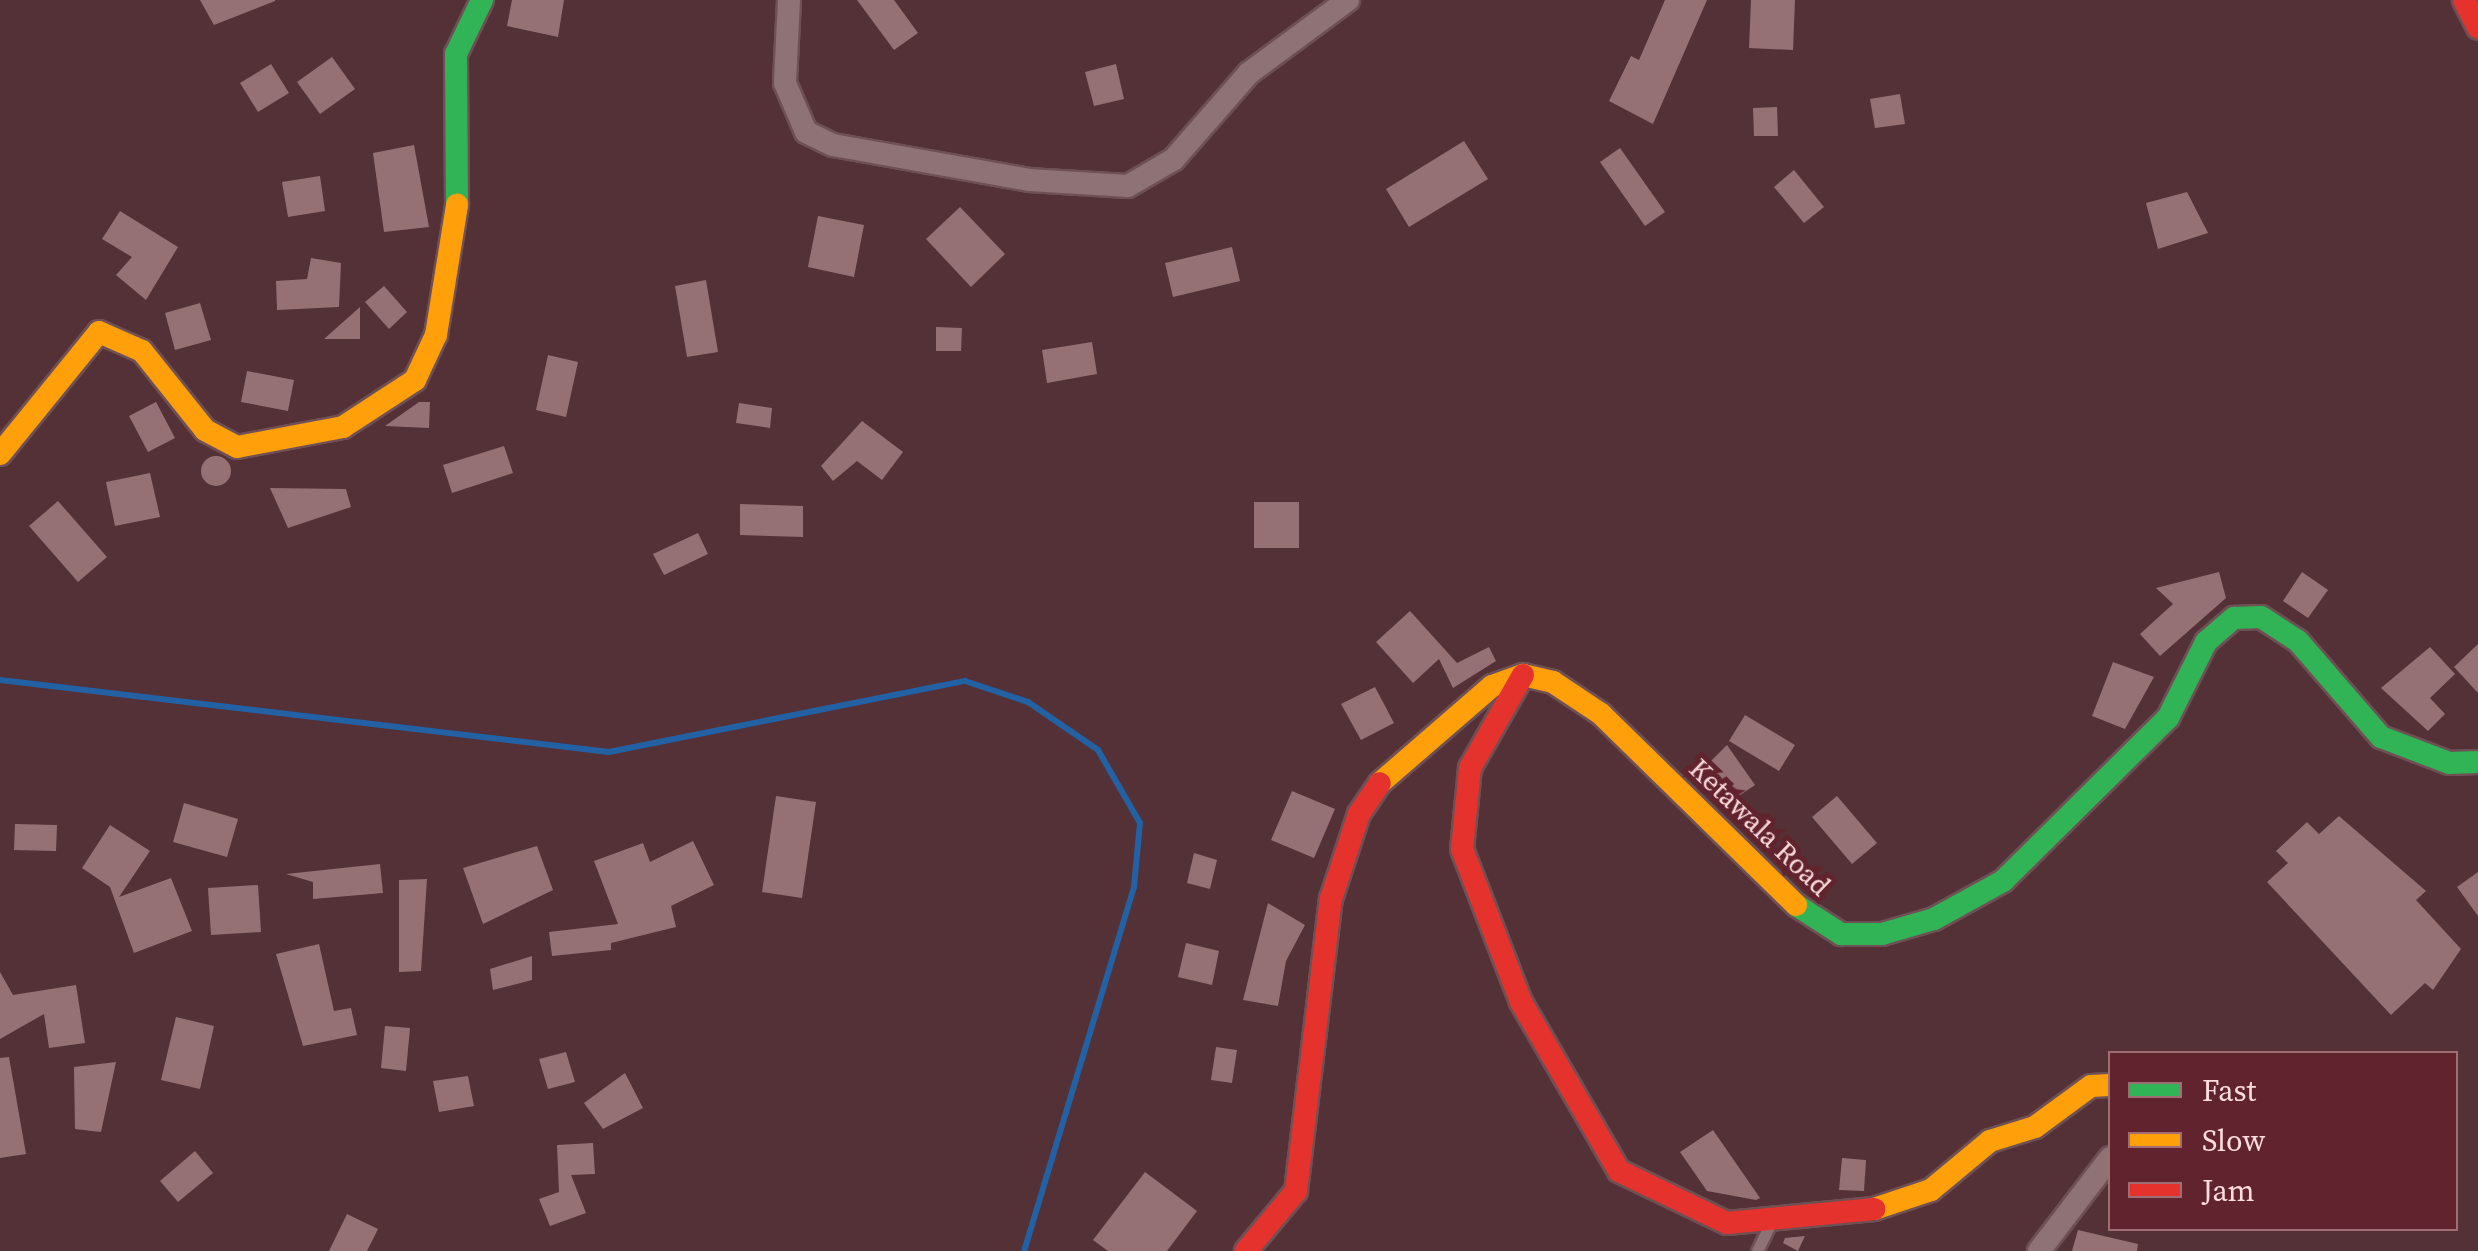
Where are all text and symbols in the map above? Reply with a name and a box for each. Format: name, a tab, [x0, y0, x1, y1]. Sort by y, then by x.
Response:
street label: Ketawala Road	[1683, 751, 1837, 903]
legend	[2108, 1051, 2458, 1231]
text: Fast	[2202, 1070, 2256, 1111]
text: Slow	[2202, 1120, 2265, 1161]
text: Jam	[2202, 1170, 2255, 1211]

